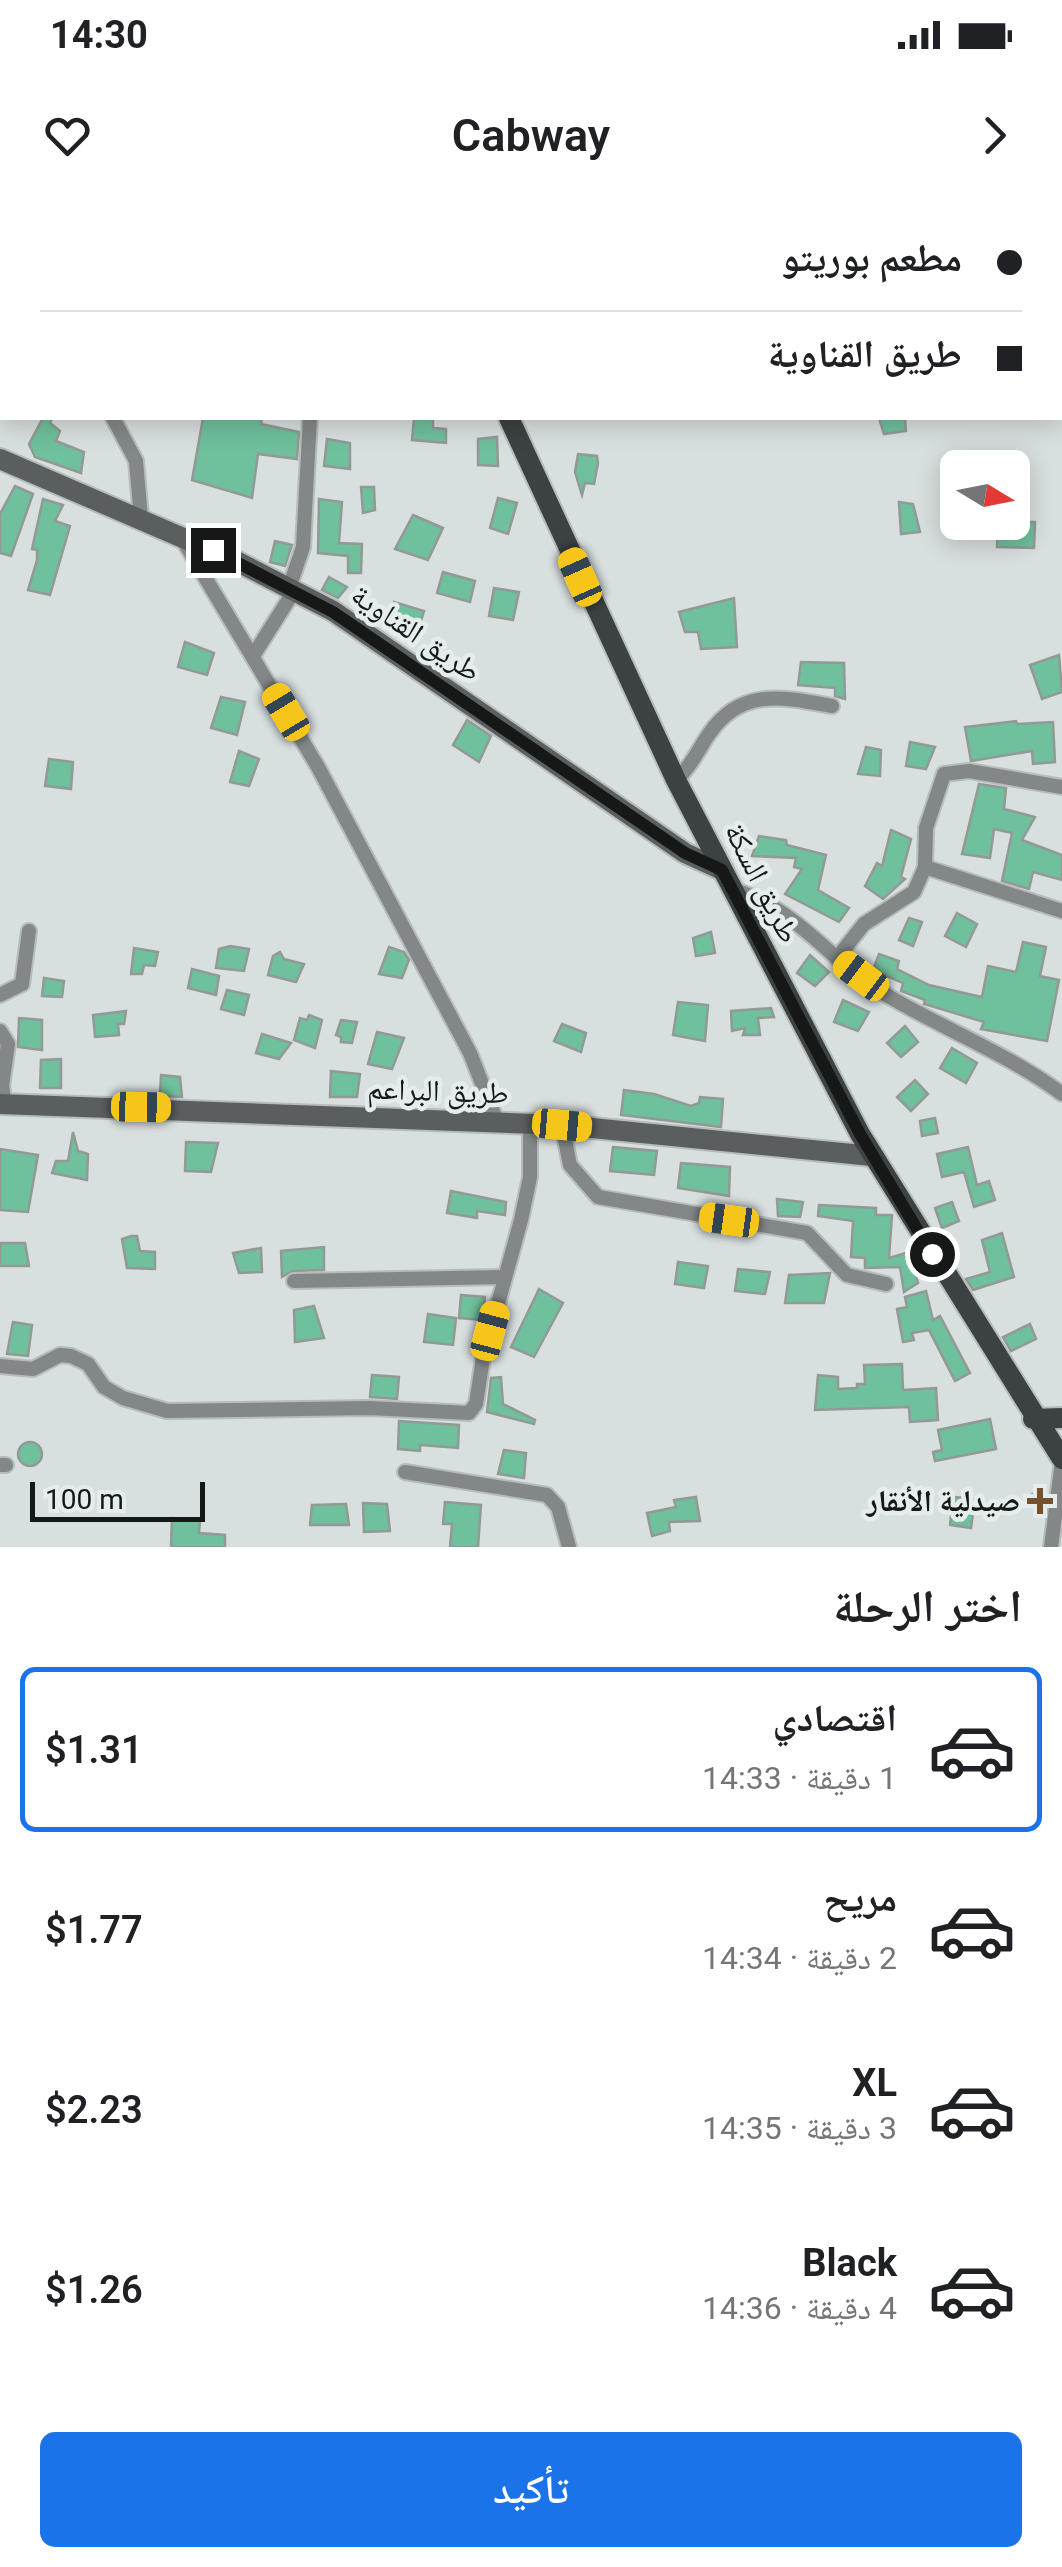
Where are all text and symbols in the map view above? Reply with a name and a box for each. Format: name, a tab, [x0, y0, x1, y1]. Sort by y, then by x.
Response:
text: 14:30	[50, 13, 148, 57]
icon: heart	[40, 108, 95, 163]
icon: forward	[967, 108, 1022, 163]
text: Cabway	[452, 109, 610, 162]
text: مطعم بوريتو	[781, 236, 962, 280]
text: طريق القناوية	[768, 332, 962, 376]
north arrow	[940, 450, 1030, 540]
map controls	[940, 450, 1030, 540]
route end	[191, 528, 236, 573]
car	[554, 543, 606, 611]
street label: طريق القناوية	[344, 577, 488, 689]
car	[258, 679, 314, 745]
street label: طريق السكة	[717, 817, 807, 949]
car	[828, 946, 894, 1006]
street label: طريق البراعم	[367, 1071, 509, 1113]
car	[111, 1091, 171, 1123]
car	[531, 1107, 593, 1143]
car	[697, 1201, 761, 1239]
route start	[910, 1232, 955, 1277]
car	[468, 1298, 512, 1364]
scale bar	[30, 1477, 205, 1522]
text: 100 m	[45, 1483, 124, 1516]
place label: صيدلية الأنقار	[865, 1483, 1020, 1518]
marker: صيدلية الأنقار	[1029, 1490, 1051, 1512]
text: اختر الرحلة	[833, 1580, 1022, 1633]
text: اقتصادي	[773, 1696, 897, 1740]
icon: car	[927, 1705, 1017, 1795]
text: $1.31	[45, 1728, 143, 1772]
text: 1 دقيقة · 14:33	[702, 1759, 897, 1797]
text: مريح	[823, 1876, 897, 1920]
icon: car	[927, 1885, 1017, 1975]
text: $1.77	[45, 1908, 143, 1952]
text: 2 دقيقة · 14:34	[702, 1939, 897, 1977]
text: XL	[852, 2061, 897, 2105]
icon: car	[927, 2065, 1017, 2155]
text: $2.23	[45, 2088, 143, 2132]
text: 3 دقيقة · 14:35	[702, 2109, 897, 2147]
text: Black	[802, 2241, 897, 2285]
icon: car	[927, 2245, 1017, 2335]
text: $1.26	[45, 2268, 143, 2312]
text: 4 دقيقة · 14:36	[702, 2289, 897, 2327]
button: تأكيد	[40, 2432, 1022, 2547]

